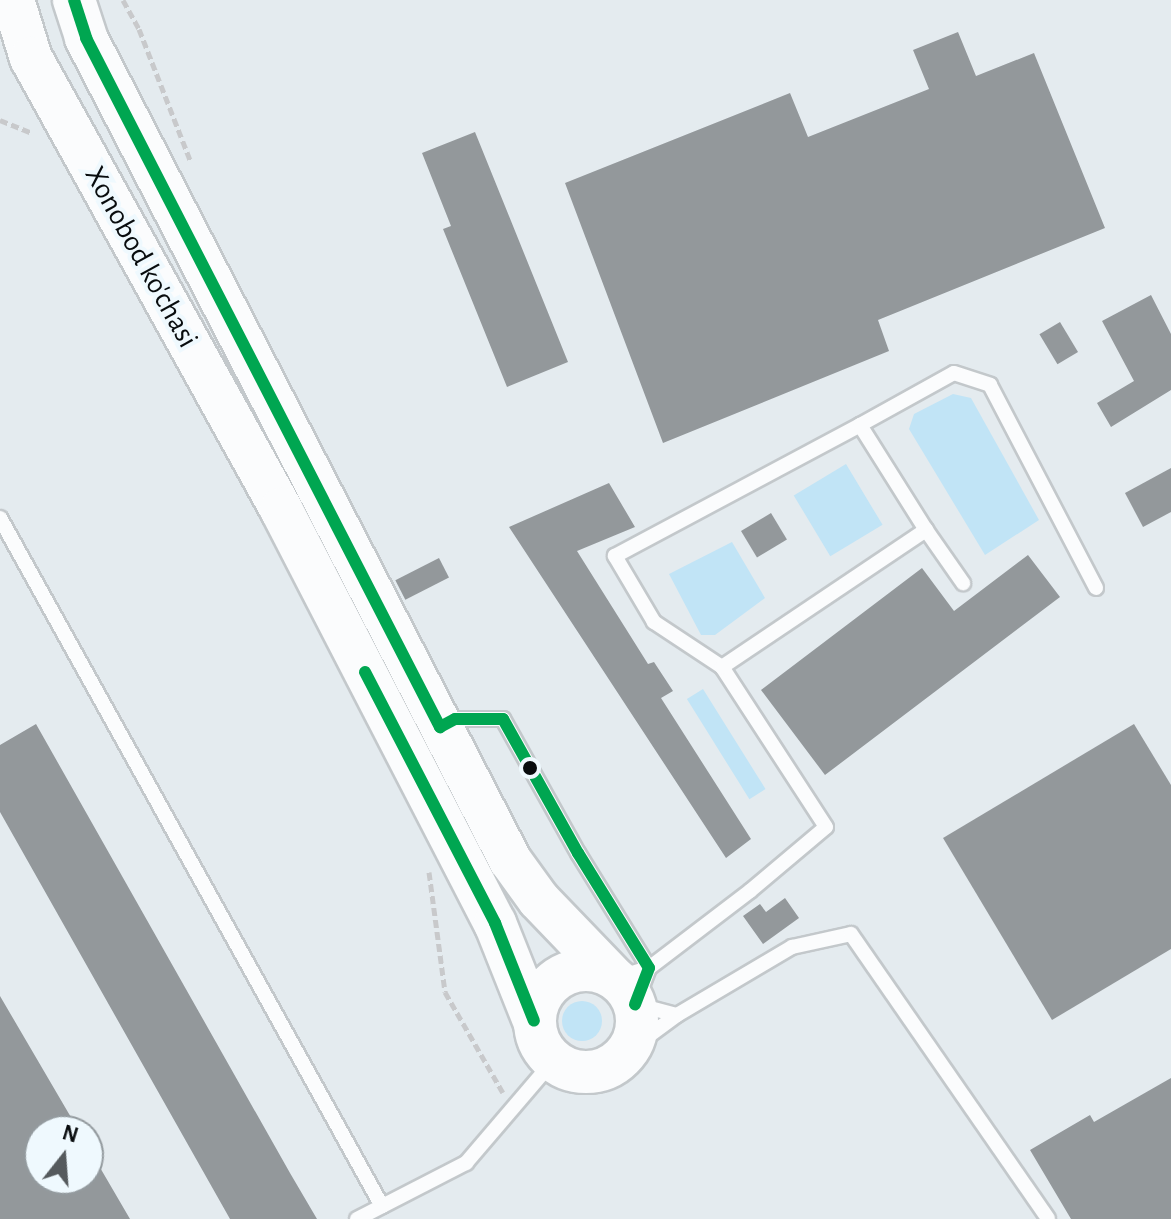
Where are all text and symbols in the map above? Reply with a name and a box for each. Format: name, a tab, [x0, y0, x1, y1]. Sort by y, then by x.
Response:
street label: Xonobod ko'chasi	[76, 160, 206, 354]
unlabelled marker	[522, 760, 538, 776]
north arrow	[24, 1115, 104, 1195]
text: N	[60, 1121, 81, 1147]

